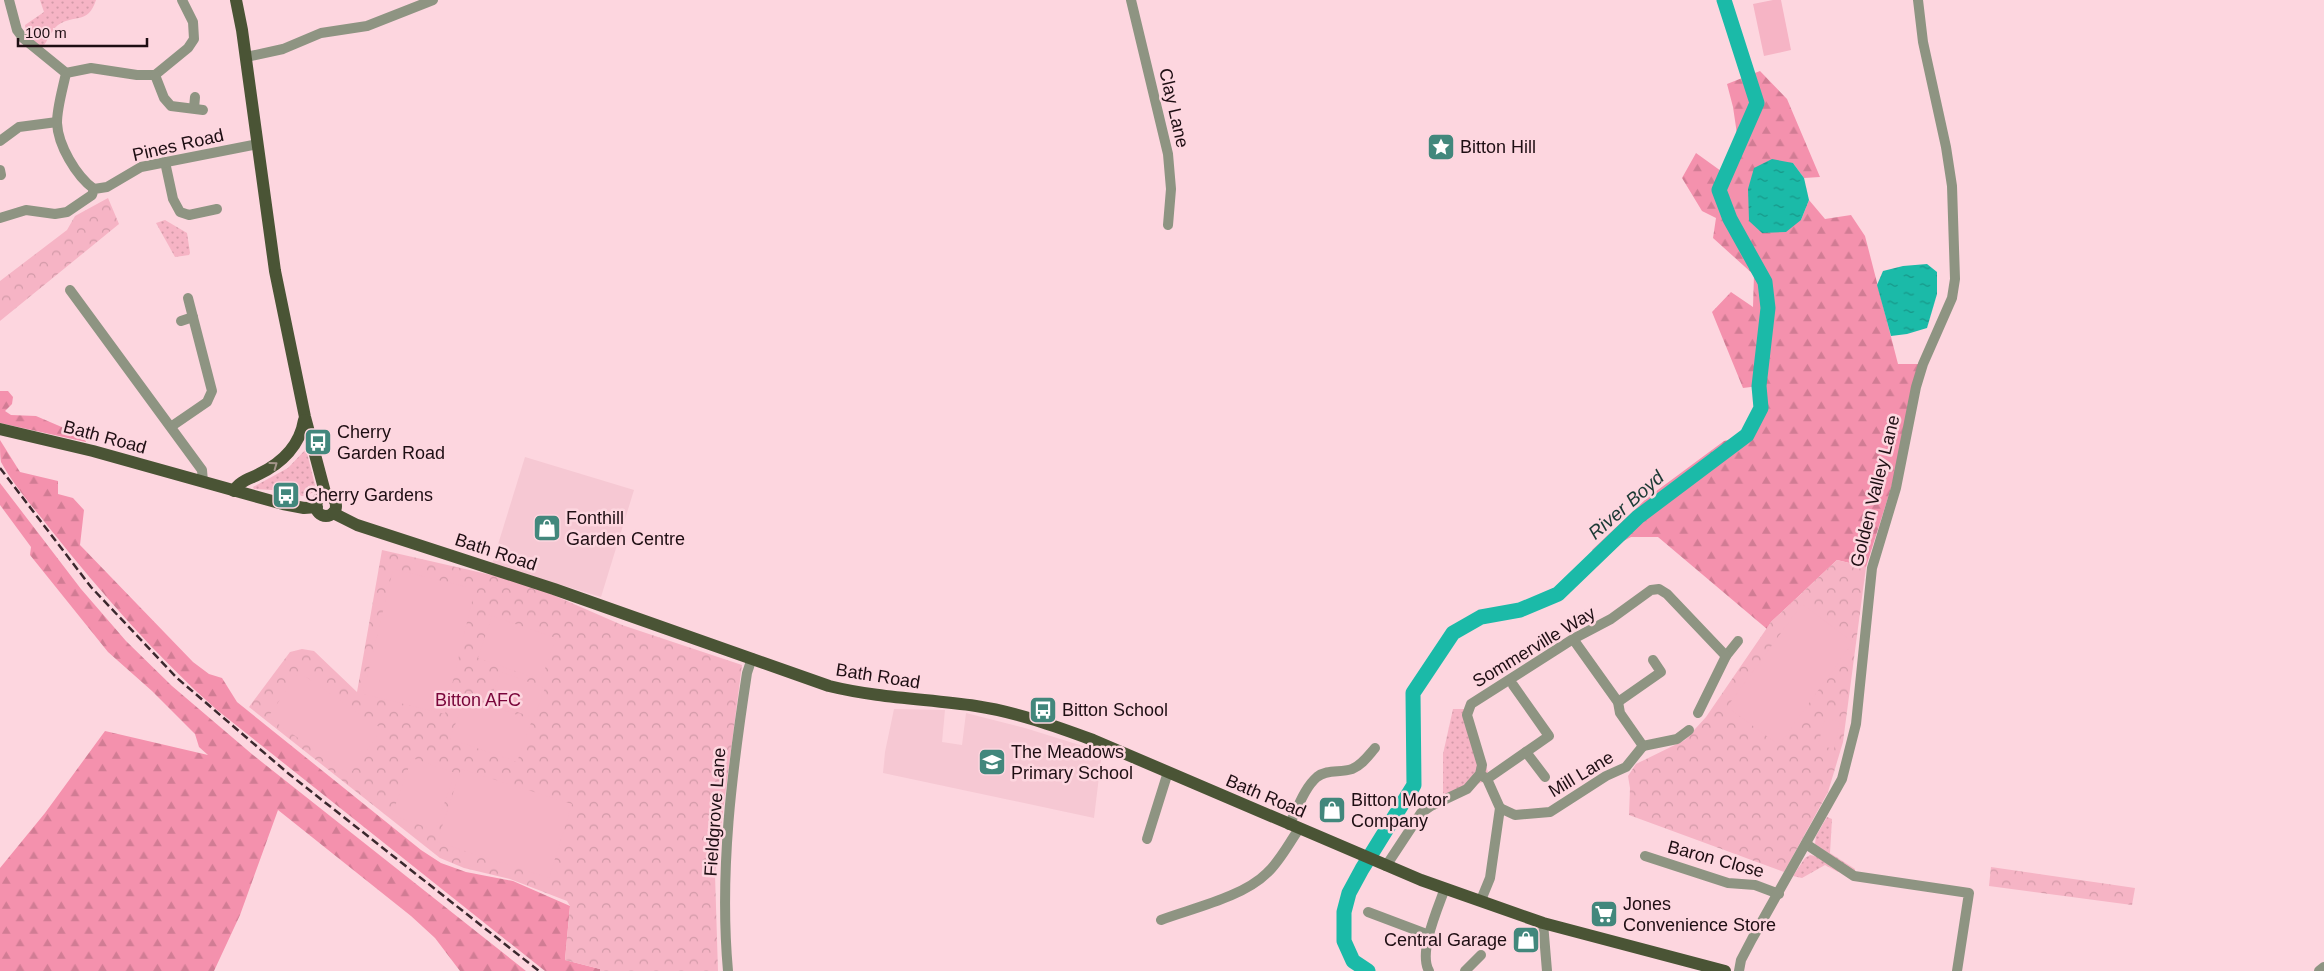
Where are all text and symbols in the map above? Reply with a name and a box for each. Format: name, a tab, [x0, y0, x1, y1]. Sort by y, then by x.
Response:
scale bar	[18, 15, 146, 47]
text: 100 m	[25, 24, 67, 41]
street label: Clay Lane	[1155, 66, 1193, 150]
street label: Pines Road	[130, 125, 226, 165]
place icon: Bitton Hill	[1426, 132, 1456, 162]
place label: Bitton Hill	[1460, 137, 1536, 157]
street label: Golden Valley Lane	[1846, 413, 1904, 569]
street label: Bath Road	[61, 416, 149, 458]
place label: Cherry Garden Road	[337, 422, 445, 463]
bus stop icon: Cherry Garden Road	[303, 427, 333, 457]
one-way arrow	[268, 462, 277, 470]
water label: River Boyd	[1584, 466, 1669, 543]
bus stop icon: Cherry Gardens	[271, 480, 301, 510]
place label: Cherry Gardens	[305, 485, 433, 505]
place label: Fonthill Garden Centre	[566, 508, 685, 549]
shop icon: Fonthill Garden Centre	[532, 513, 562, 543]
street label: Bath Road	[452, 529, 540, 575]
street label: Sommerville Way	[1469, 603, 1599, 691]
street label: Bath Road	[834, 659, 922, 693]
park label: Bitton AFC	[435, 690, 521, 710]
bus stop icon: Bitton School	[1028, 695, 1058, 725]
place label: Bitton School	[1062, 700, 1168, 720]
place label: The Meadows Primary School	[1011, 742, 1133, 783]
street label: Fieldgrove Lane	[701, 747, 729, 877]
school or university icon: The Meadows Primary School	[977, 747, 1007, 777]
street label: Mill Lane	[1545, 747, 1617, 801]
street label: Bath Road	[1223, 770, 1309, 822]
place label: Bitton Motor Company	[1351, 790, 1448, 831]
shop icon: Bitton Motor Company	[1317, 795, 1347, 825]
street label: Baron Close	[1666, 837, 1766, 881]
place label: Jones Convenience Store	[1623, 894, 1776, 935]
supermarket icon: Jones Convenience Store	[1589, 899, 1619, 929]
shop icon: Central Garage	[1511, 925, 1541, 955]
place label: Central Garage	[1384, 930, 1507, 950]

